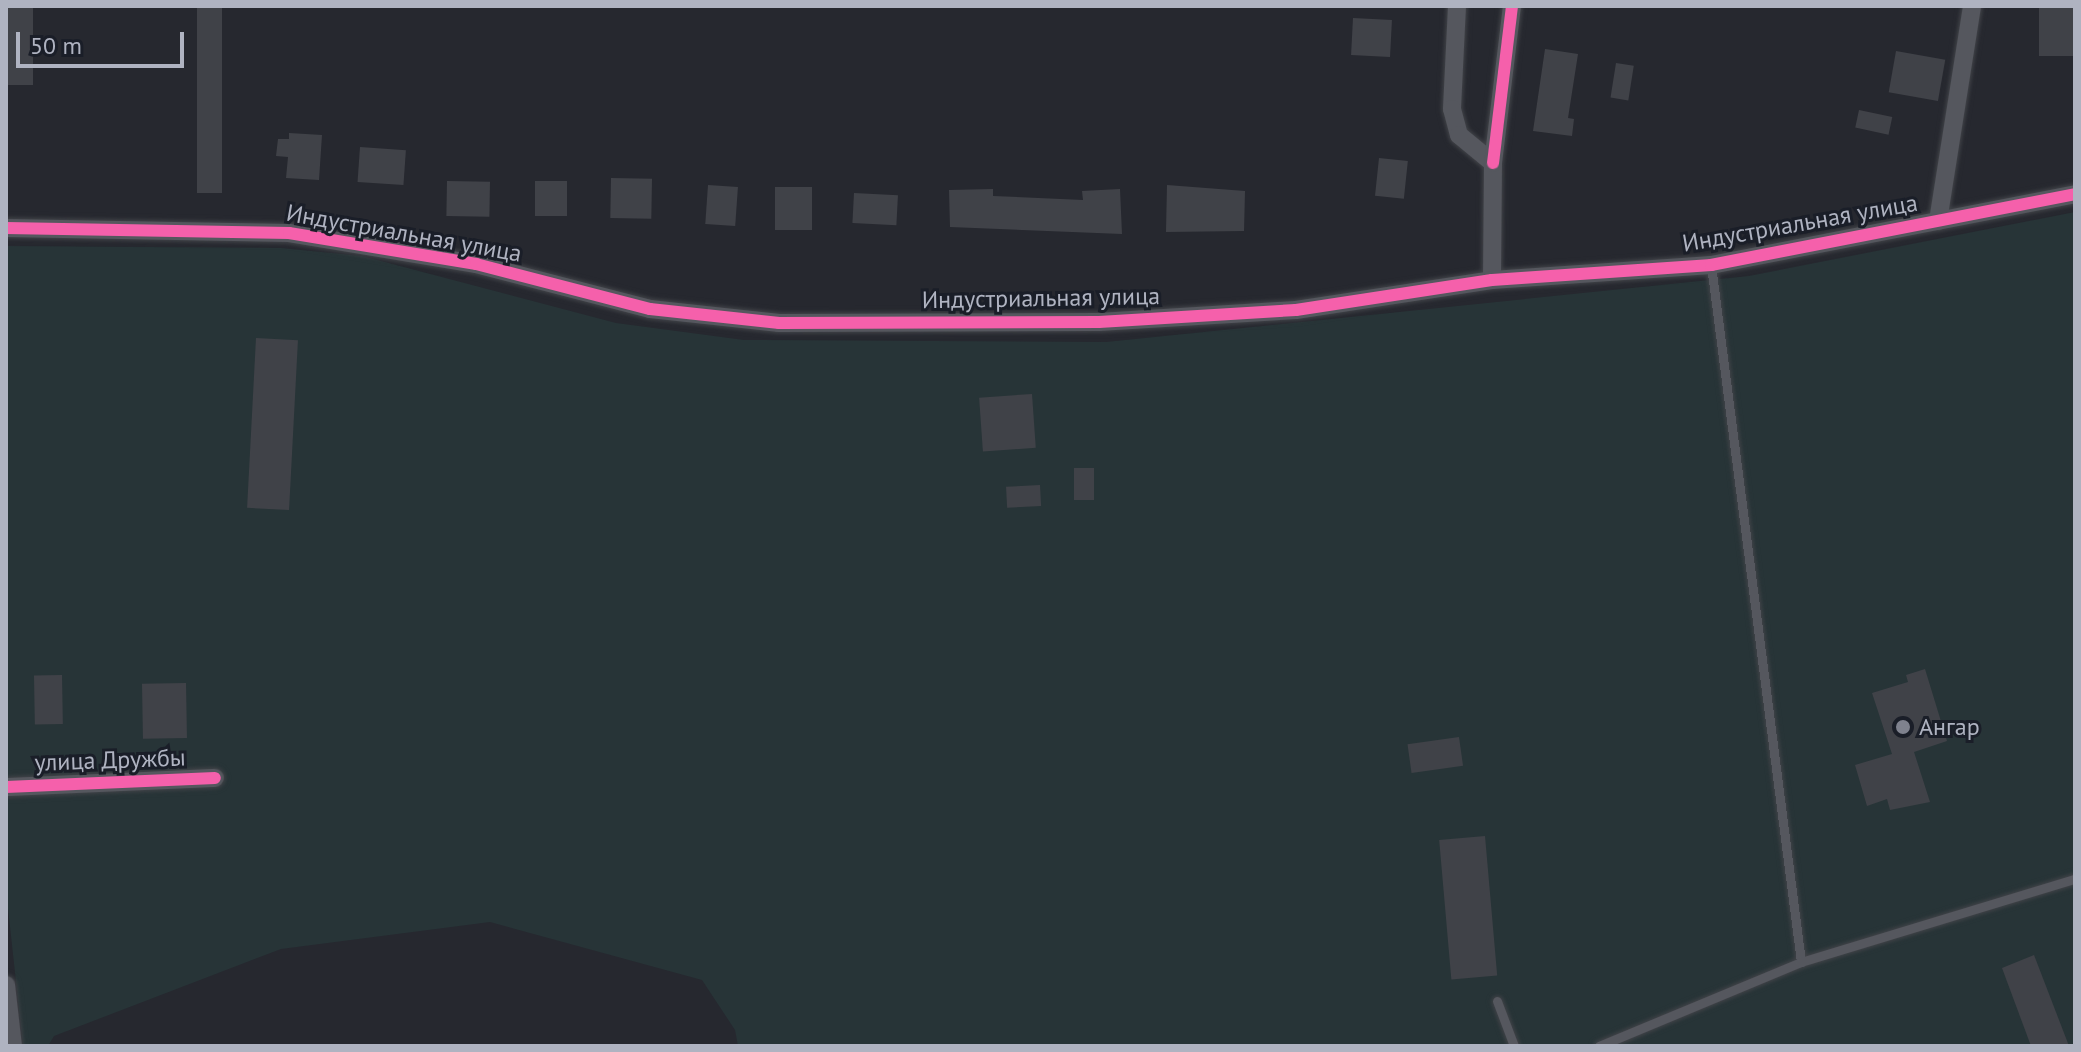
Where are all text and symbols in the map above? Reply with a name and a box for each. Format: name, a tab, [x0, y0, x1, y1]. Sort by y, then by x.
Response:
scale bar	[20, 16, 188, 66]
text: 50 m	[30, 30, 82, 61]
street label: Индустриальная улица	[1680, 188, 1920, 258]
street label: Индустриальная улица	[284, 198, 524, 268]
street label: Индустриальная улица	[922, 282, 1160, 314]
place label: Ангар	[1919, 713, 1980, 741]
marker: Ангар	[1894, 718, 1912, 736]
street label: улица Дружбы	[34, 743, 186, 777]

